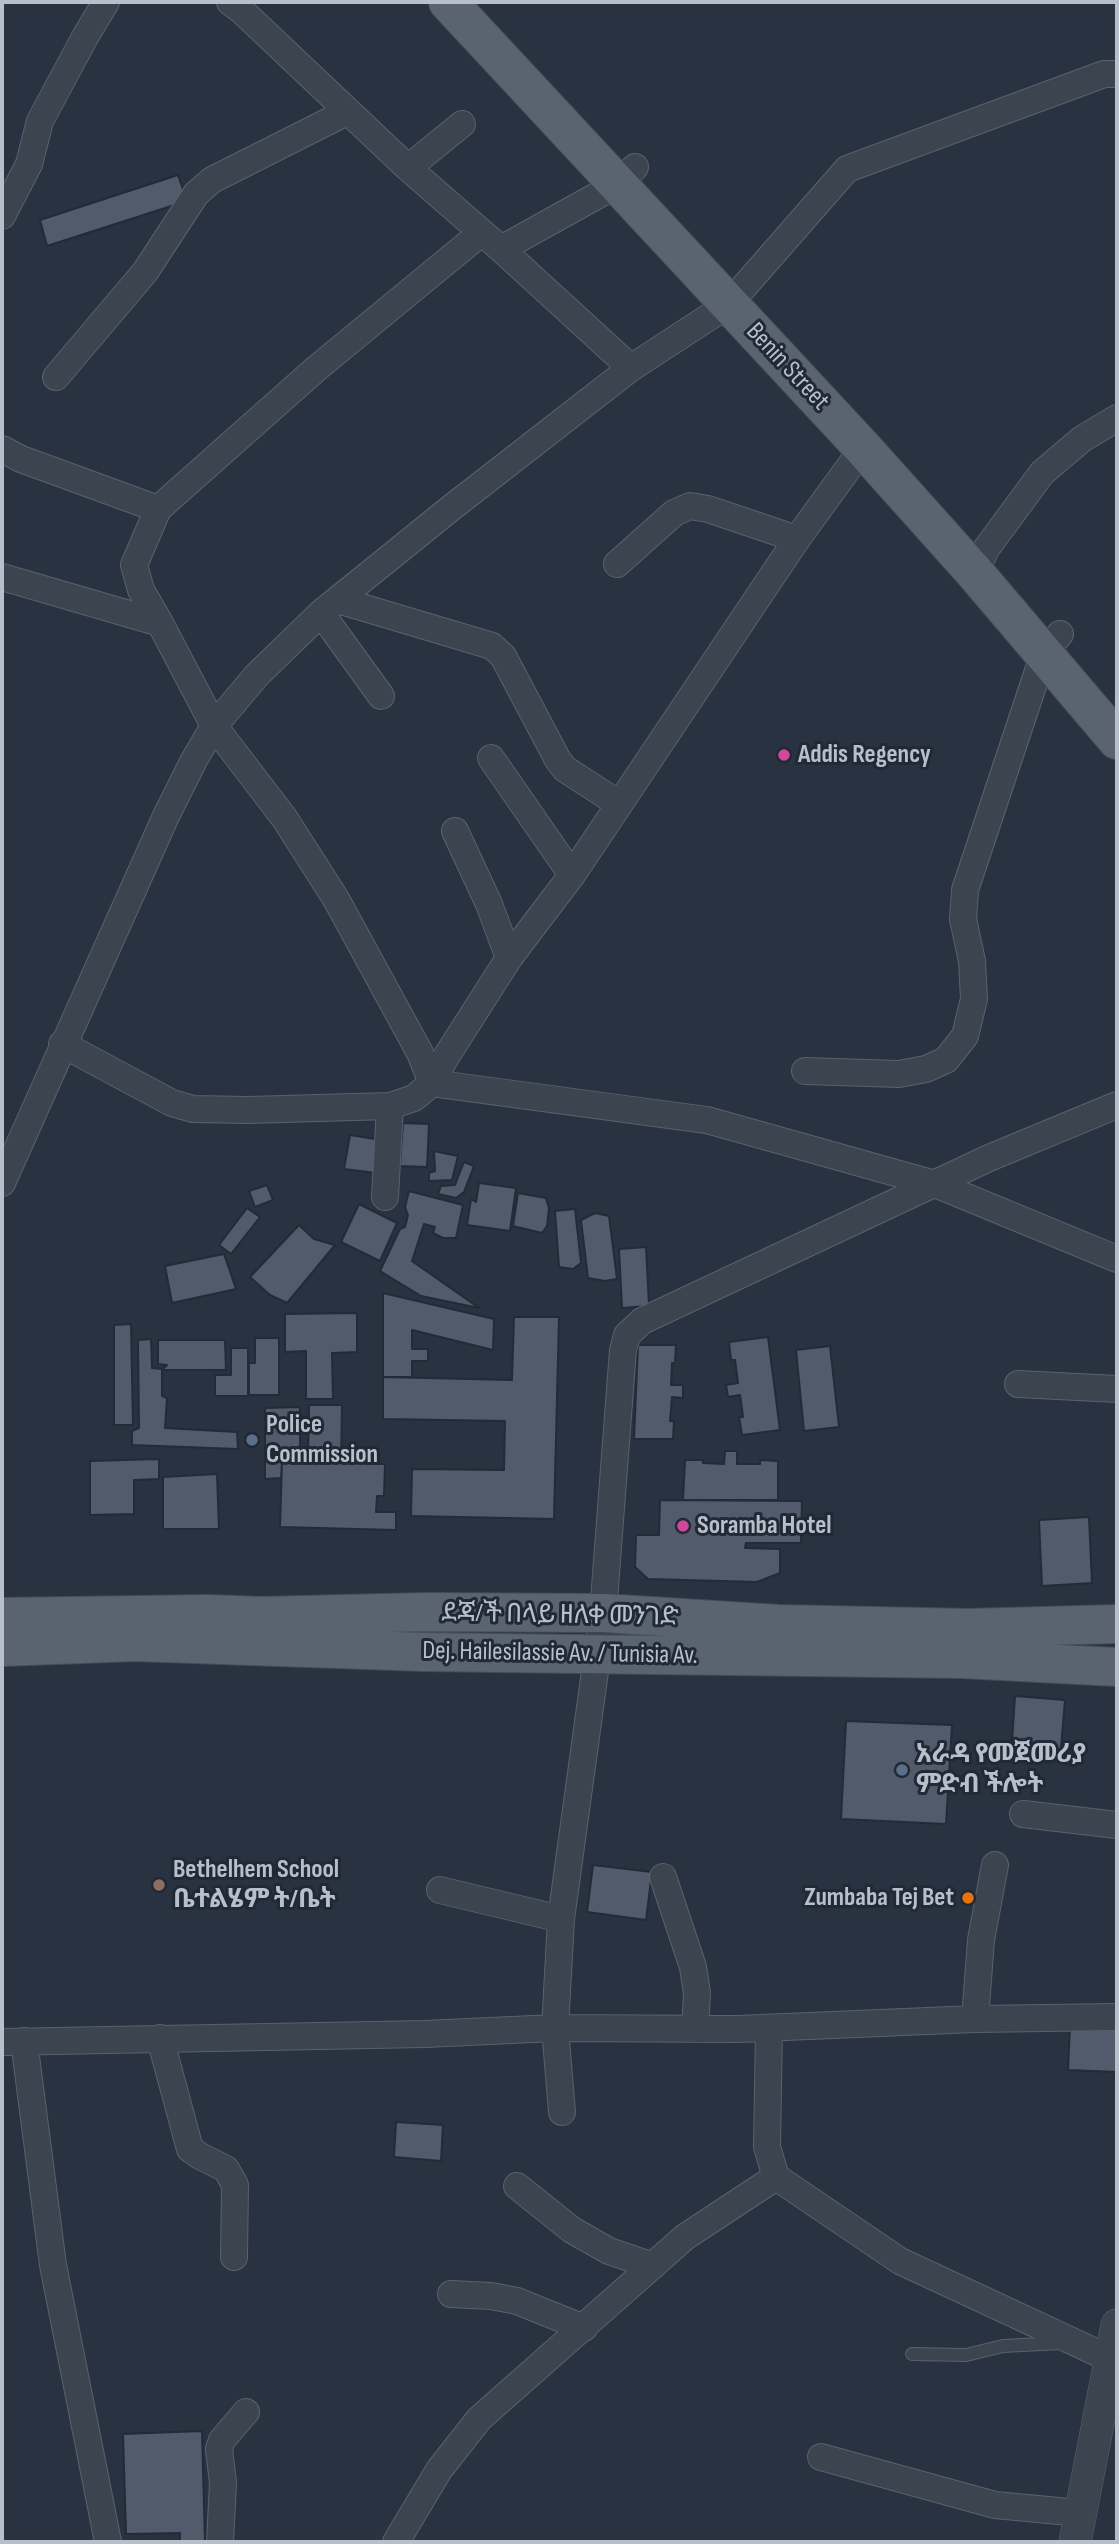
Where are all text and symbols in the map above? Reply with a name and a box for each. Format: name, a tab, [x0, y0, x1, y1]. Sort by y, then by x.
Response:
street label: Benin Street	[739, 317, 835, 417]
place label: Addis Regency	[798, 739, 931, 771]
marker: Addis Regency	[776, 747, 792, 763]
place label: Police Commission	[266, 1409, 378, 1470]
marker: Police Commission	[244, 1432, 260, 1448]
place label: Soramba Hotel	[697, 1510, 832, 1542]
marker: Soramba Hotel	[675, 1518, 691, 1534]
street label: ደጃ/ች በላይ ዘለቀ መንገድ	[441, 1598, 679, 1634]
street label: Dej. Hailesilassie Av. / Tunisia Av.	[422, 1636, 698, 1672]
place label: አራዳ የመጀመሪያ ምድብ ችሎት	[916, 1739, 1086, 1800]
marker: አራዳ የመጀመሪያ ምድብ ችሎት	[894, 1762, 910, 1778]
place label: Bethelhem School ቤተልሄም ት/ቤት	[173, 1854, 339, 1916]
marker: Bethelhem School ቤተልሄም ት/ቤት	[151, 1877, 167, 1893]
place label: Zumbaba Tej Bet	[804, 1882, 954, 1914]
marker: Zumbaba Tej Bet	[960, 1890, 976, 1906]

